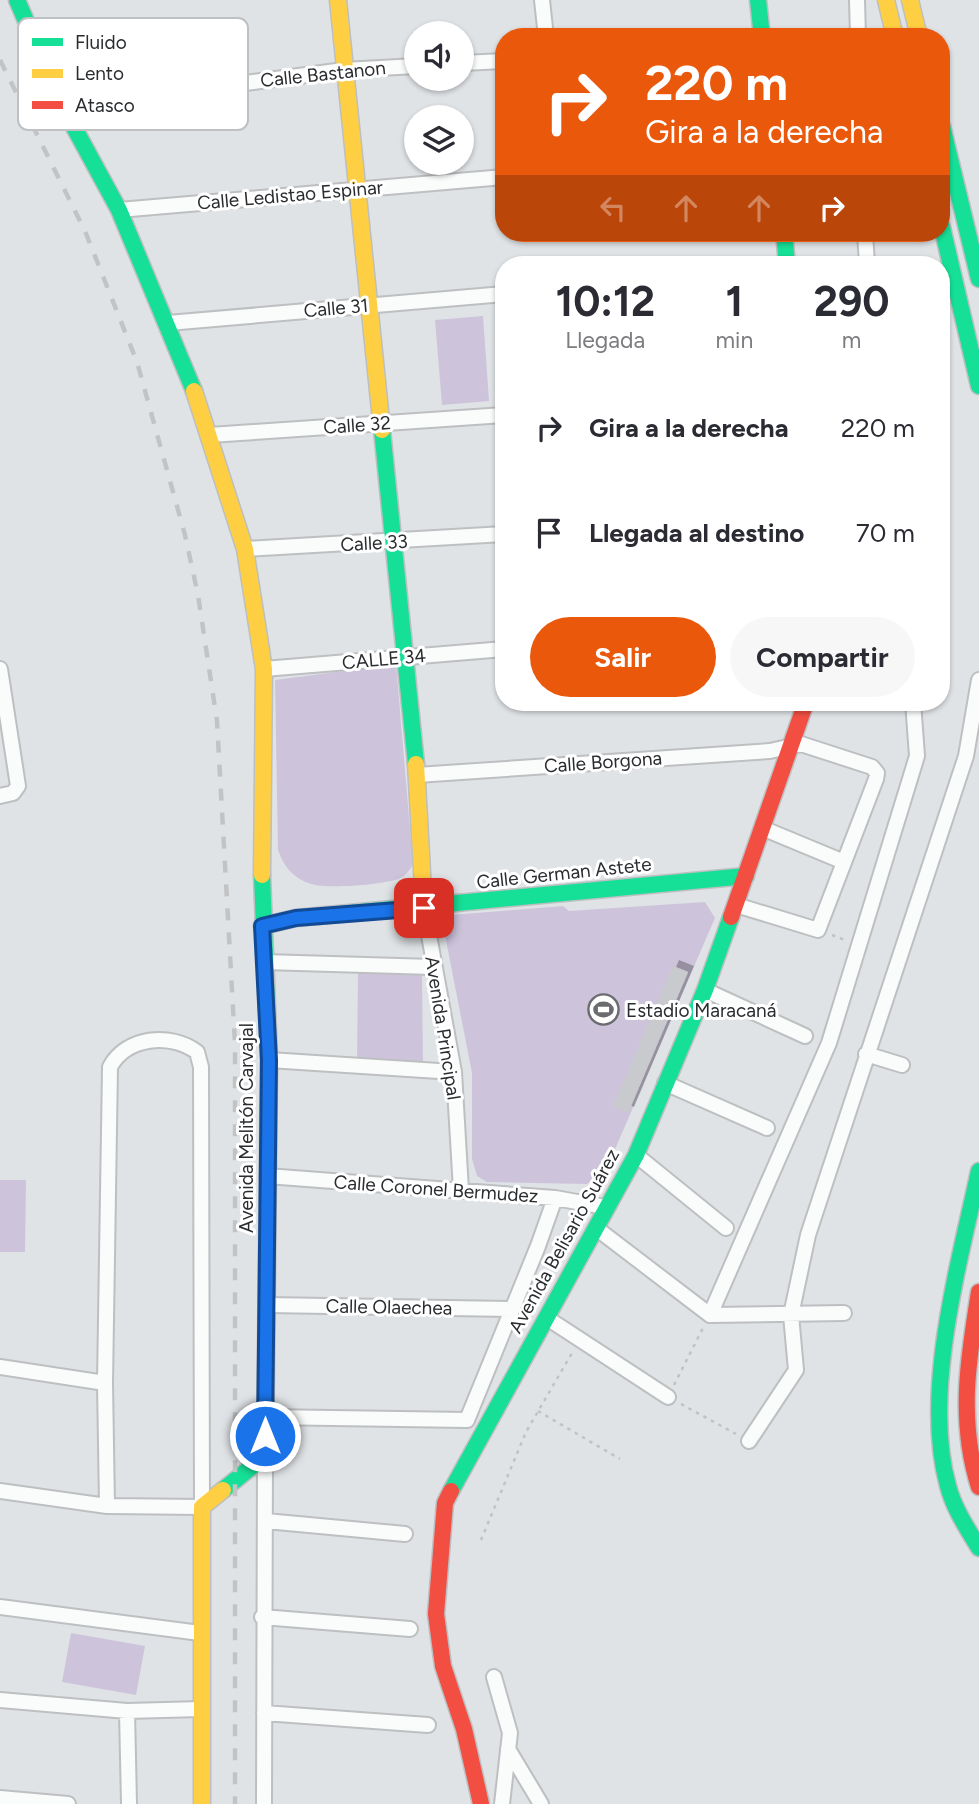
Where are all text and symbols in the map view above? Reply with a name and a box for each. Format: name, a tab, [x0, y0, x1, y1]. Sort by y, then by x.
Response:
legend	[18, 18, 248, 130]
map controls	[404, 21, 474, 175]
button: sound	[404, 21, 474, 91]
text: Fluido	[75, 31, 127, 54]
text: 220 m	[645, 53, 788, 112]
street label: Calle Bastanon	[259, 56, 387, 92]
icon: right	[530, 56, 621, 147]
text: Lento	[75, 62, 124, 85]
text: Atasco	[75, 94, 135, 117]
button: layers	[404, 105, 474, 175]
text: Gira a la derecha	[645, 113, 883, 151]
street label: Calle Ledistao Espinar	[196, 175, 384, 215]
icon: left	[594, 189, 632, 227]
icon: ahead	[667, 189, 705, 227]
icon: ahead	[740, 189, 778, 227]
icon: right	[813, 189, 851, 227]
text: 10:12	[555, 276, 655, 327]
text: 1	[725, 276, 743, 327]
text: 290	[814, 276, 890, 327]
street label: Calle 31	[303, 294, 369, 322]
text: Llegada	[565, 326, 645, 354]
text: min	[715, 326, 753, 354]
text: m	[842, 326, 861, 354]
icon: right	[530, 409, 568, 447]
street label: Calle 32	[322, 411, 392, 439]
text: Gira a la derecha	[589, 412, 789, 444]
text: 220 m	[841, 412, 915, 444]
icon: arrive	[530, 514, 568, 552]
text: Llegada al destino	[589, 517, 804, 549]
text: 70 m	[856, 517, 915, 549]
street label: Calle 33	[340, 530, 408, 556]
button: Salir	[530, 617, 716, 697]
button: Compartir	[730, 617, 915, 697]
street label: CALLE 34	[341, 644, 427, 674]
street label: Calle Borgona	[543, 746, 663, 778]
street label: Calle German Astete	[475, 852, 653, 894]
pin	[394, 878, 454, 938]
icon: arrive	[405, 889, 443, 927]
street label: Avenida Principal	[420, 954, 466, 1102]
sports icon: Estadio Maracaná	[586, 993, 620, 1027]
place label: Estadio Maracaná	[626, 999, 776, 1022]
street label: Avenida Melitón Carvajal	[235, 1023, 258, 1233]
street label: Avenida Belisario Suárez	[504, 1145, 624, 1337]
street label: Calle Coronel Bermudez	[333, 1170, 539, 1208]
street label: Calle Olaechea	[325, 1294, 453, 1320]
position arrow	[228, 1399, 302, 1473]

